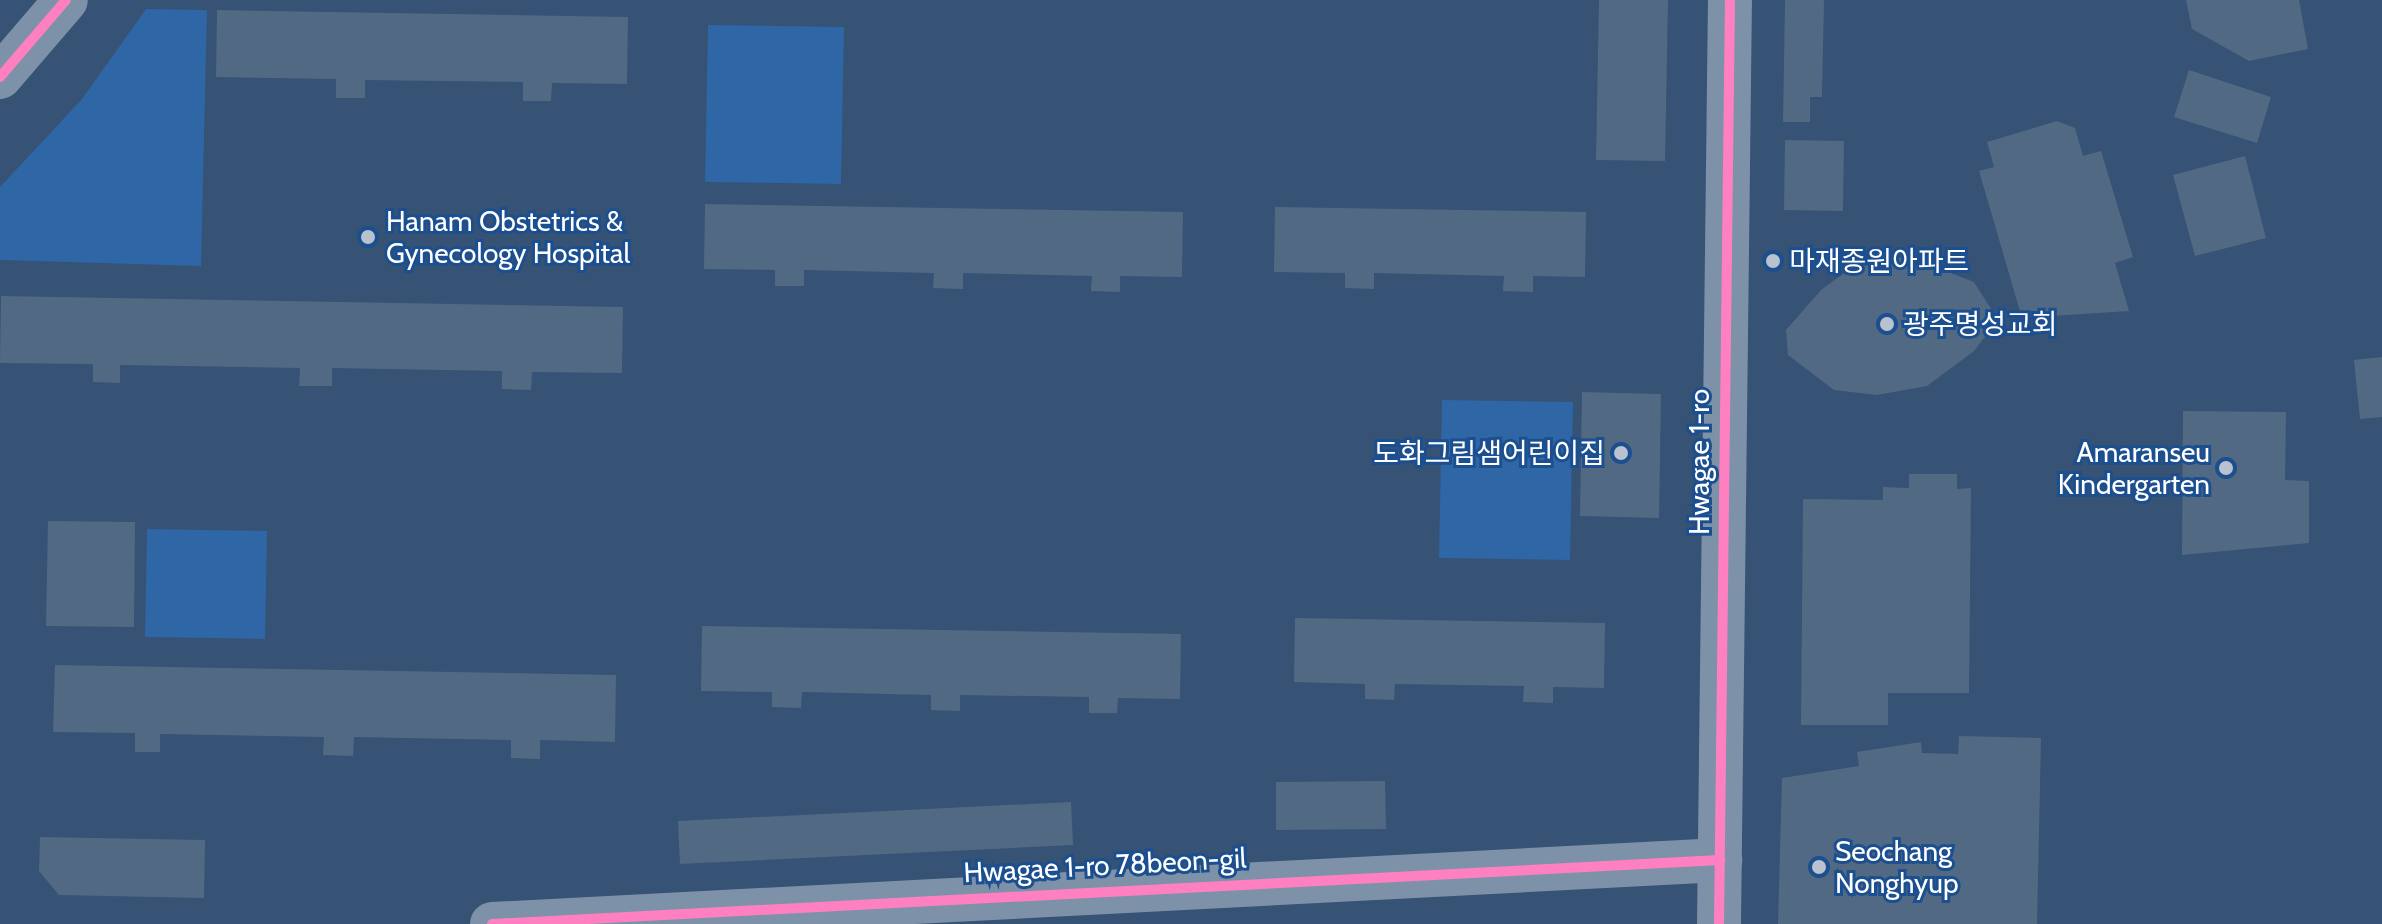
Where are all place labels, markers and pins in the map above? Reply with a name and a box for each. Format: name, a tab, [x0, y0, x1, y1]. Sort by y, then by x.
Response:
place label: Hanam Obstetrics & Gynecology Hospital	[386, 204, 630, 270]
marker: Hanam Obstetrics & Gynecology Hospital	[357, 226, 379, 248]
place label: 마재종원아파트	[1789, 244, 1969, 278]
marker: 마재종원아파트	[1764, 252, 1782, 270]
place label: 광주명성교회	[1903, 307, 2058, 341]
marker: 광주명성교회	[1878, 315, 1896, 333]
place label: Amaranseu Kindergarten	[2058, 435, 2210, 501]
place label: 도화그림샘어린이집	[1373, 436, 1605, 470]
marker: 도화그림샘어린이집	[1612, 444, 1630, 462]
marker: Amaranseu Kindergarten	[2217, 459, 2235, 477]
place label: Seochang Nonghyup	[1835, 834, 1959, 900]
marker: Seochang Nonghyup	[1810, 858, 1828, 876]

